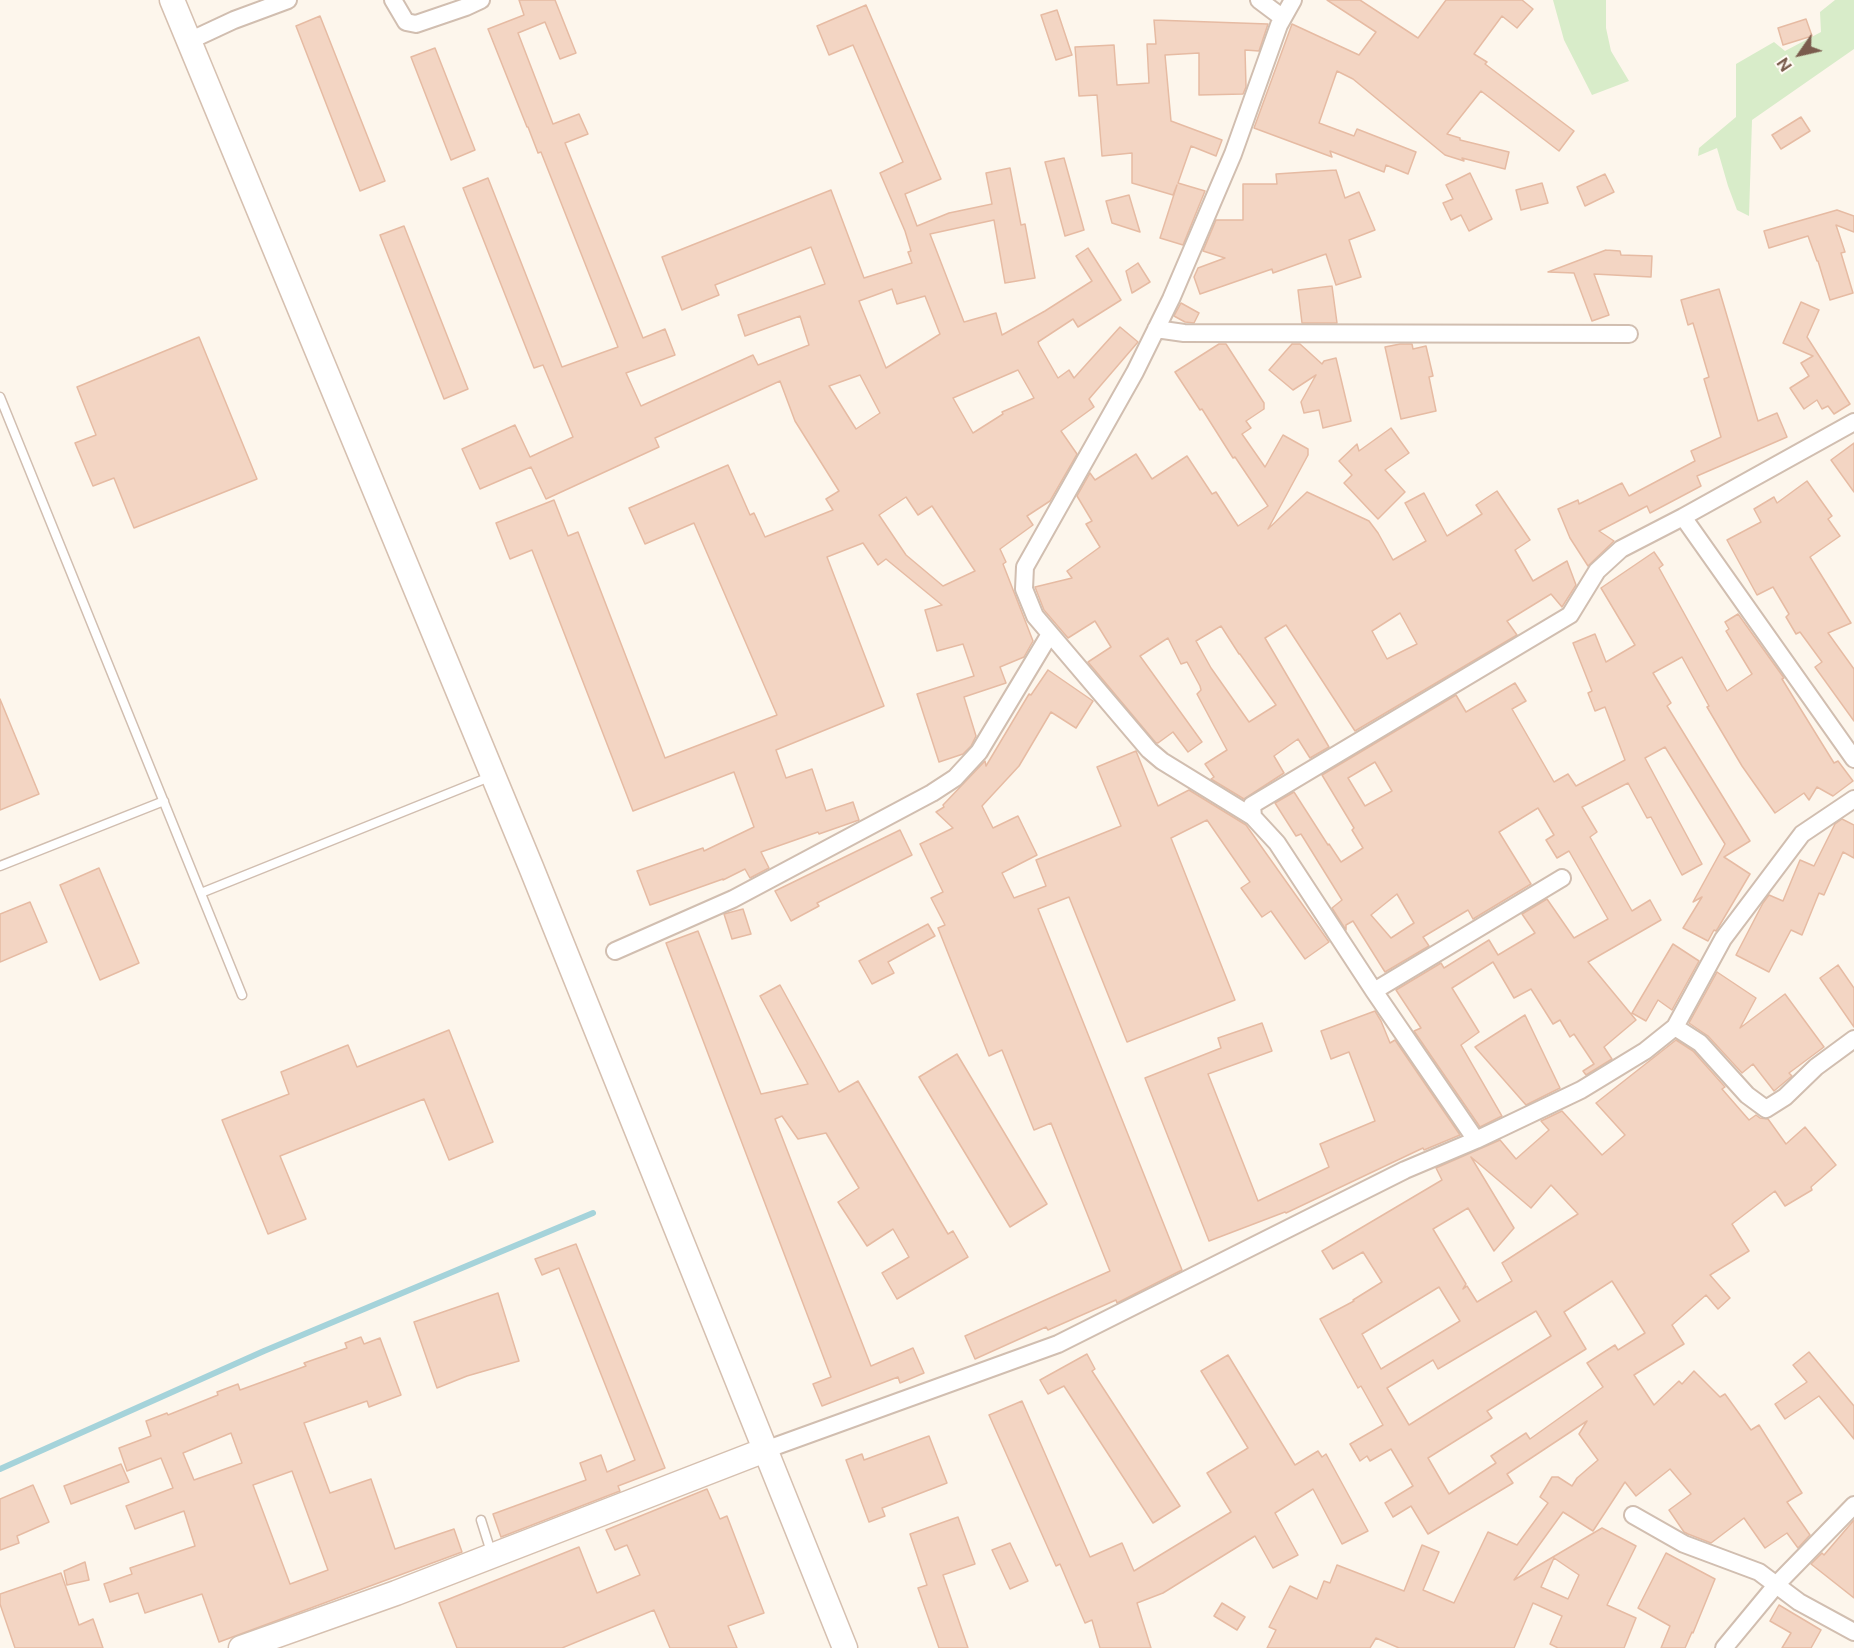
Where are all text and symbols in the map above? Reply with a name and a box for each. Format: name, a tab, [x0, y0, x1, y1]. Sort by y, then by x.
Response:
north arrow	[1770, 24, 1830, 84]
text: N	[1773, 54, 1796, 75]

